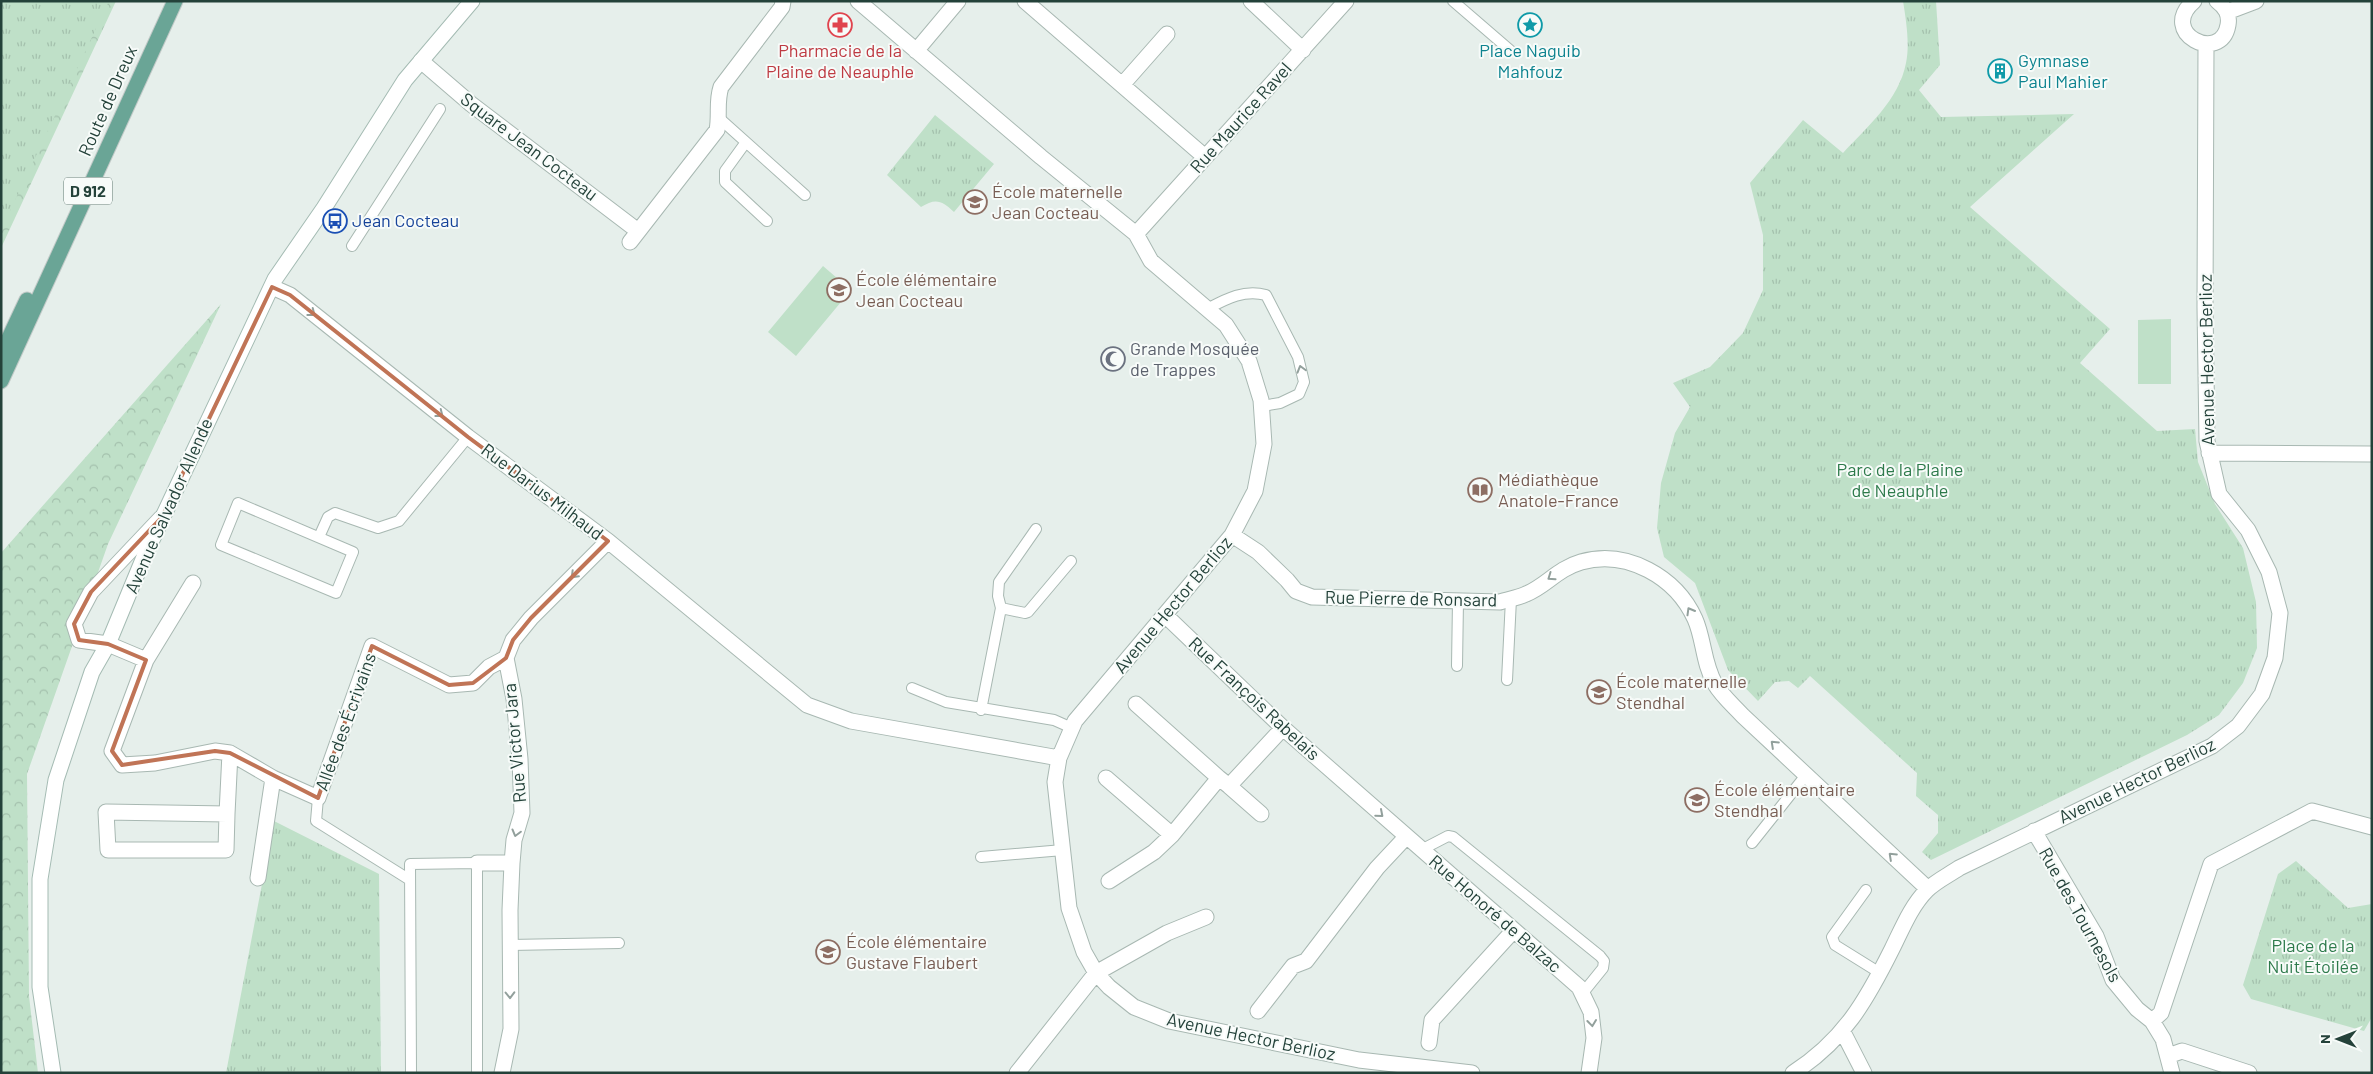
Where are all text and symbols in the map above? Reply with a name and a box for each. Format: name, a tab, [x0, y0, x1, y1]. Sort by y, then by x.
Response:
pharmacy icon: Pharmacie de la Plaine de Neauphle	[827, 12, 853, 38]
place icon: Place Naguib Mahfouz	[1517, 12, 1543, 38]
place label: Pharmacie de la Plaine de Neauphle	[766, 39, 914, 82]
place label: Place Naguib Mahfouz	[1479, 39, 1581, 82]
street label: Route de Dreux	[73, 42, 141, 159]
place label: Gymnase Paul Mahier	[2018, 49, 2108, 92]
street label: Rue Maurice Ravel	[1185, 57, 1296, 177]
building icon: Gymnase Paul Mahier	[1987, 58, 2013, 84]
street label: Square Jean Cocteau	[457, 87, 603, 205]
road number: D 912	[64, 178, 112, 205]
place label: École maternelle Jean Cocteau	[992, 180, 1123, 223]
school or university icon: École maternelle Jean Cocteau	[962, 189, 988, 215]
bus stop icon: Jean Cocteau	[322, 208, 348, 234]
place label: Jean Cocteau	[352, 209, 459, 231]
place label: École élémentaire Jean Cocteau	[856, 268, 997, 311]
street label: Avenue Hector Berlioz	[2194, 274, 2218, 446]
school or university icon: École élémentaire Jean Cocteau	[826, 277, 852, 303]
one-way arrow	[306, 308, 315, 316]
place label: Grande Mosquée de Trappes	[1130, 337, 1259, 380]
mosque icon: Grande Mosquée de Trappes	[1100, 346, 1126, 372]
one-way arrow	[1296, 365, 1307, 374]
one-way arrow	[434, 409, 443, 418]
street label: Avenue Salvador Allende	[119, 414, 217, 597]
street label: Rue Darius Milhaud	[477, 438, 608, 544]
park label: Parc de la Plaine de Neauphle	[1837, 458, 1963, 501]
place label: Médiathèque Anatole-France	[1498, 468, 1619, 511]
library icon: Médiathèque Anatole-France	[1467, 477, 1493, 503]
street label: Avenue Hector Berlioz	[1109, 531, 1236, 677]
one-way arrow	[570, 569, 579, 578]
one-way arrow	[1547, 571, 1557, 580]
street label: Rue Pierre de Ronsard	[1325, 585, 1497, 611]
one-way arrow	[1686, 607, 1696, 616]
street label: Rue François Rabelais	[1185, 632, 1325, 765]
street label: Allée des Écrivains	[310, 650, 380, 794]
place label: École maternelle Stendhal	[1616, 670, 1747, 713]
school or university icon: École maternelle Stendhal	[1586, 679, 1612, 705]
street label: Rue Victor Jara	[498, 682, 530, 804]
street label: Avenue Hector Berlioz	[2055, 733, 2219, 828]
one-way arrow	[1770, 741, 1779, 750]
place label: École élémentaire Stendhal	[1714, 778, 1855, 821]
school or university icon: École élémentaire Stendhal	[1684, 787, 1710, 813]
one-way arrow	[1375, 808, 1384, 817]
one-way arrow	[511, 829, 522, 837]
street label: Rue des Tournesols	[2035, 843, 2127, 986]
street label: Rue Honoré de Balzac	[1425, 850, 1566, 977]
one-way arrow	[1889, 853, 1898, 862]
place label: École élémentaire Gustave Flaubert	[846, 930, 987, 973]
park label: Place de la Nuit Étoilée	[2267, 934, 2359, 977]
school or university icon: École élémentaire Gustave Flaubert	[815, 939, 841, 965]
one-way arrow	[505, 991, 516, 999]
street label: Avenue Hector Berlioz	[1165, 1007, 1338, 1065]
north arrow	[2313, 1014, 2363, 1064]
one-way arrow	[1586, 1019, 1597, 1027]
text: N	[2316, 1034, 2333, 1044]

